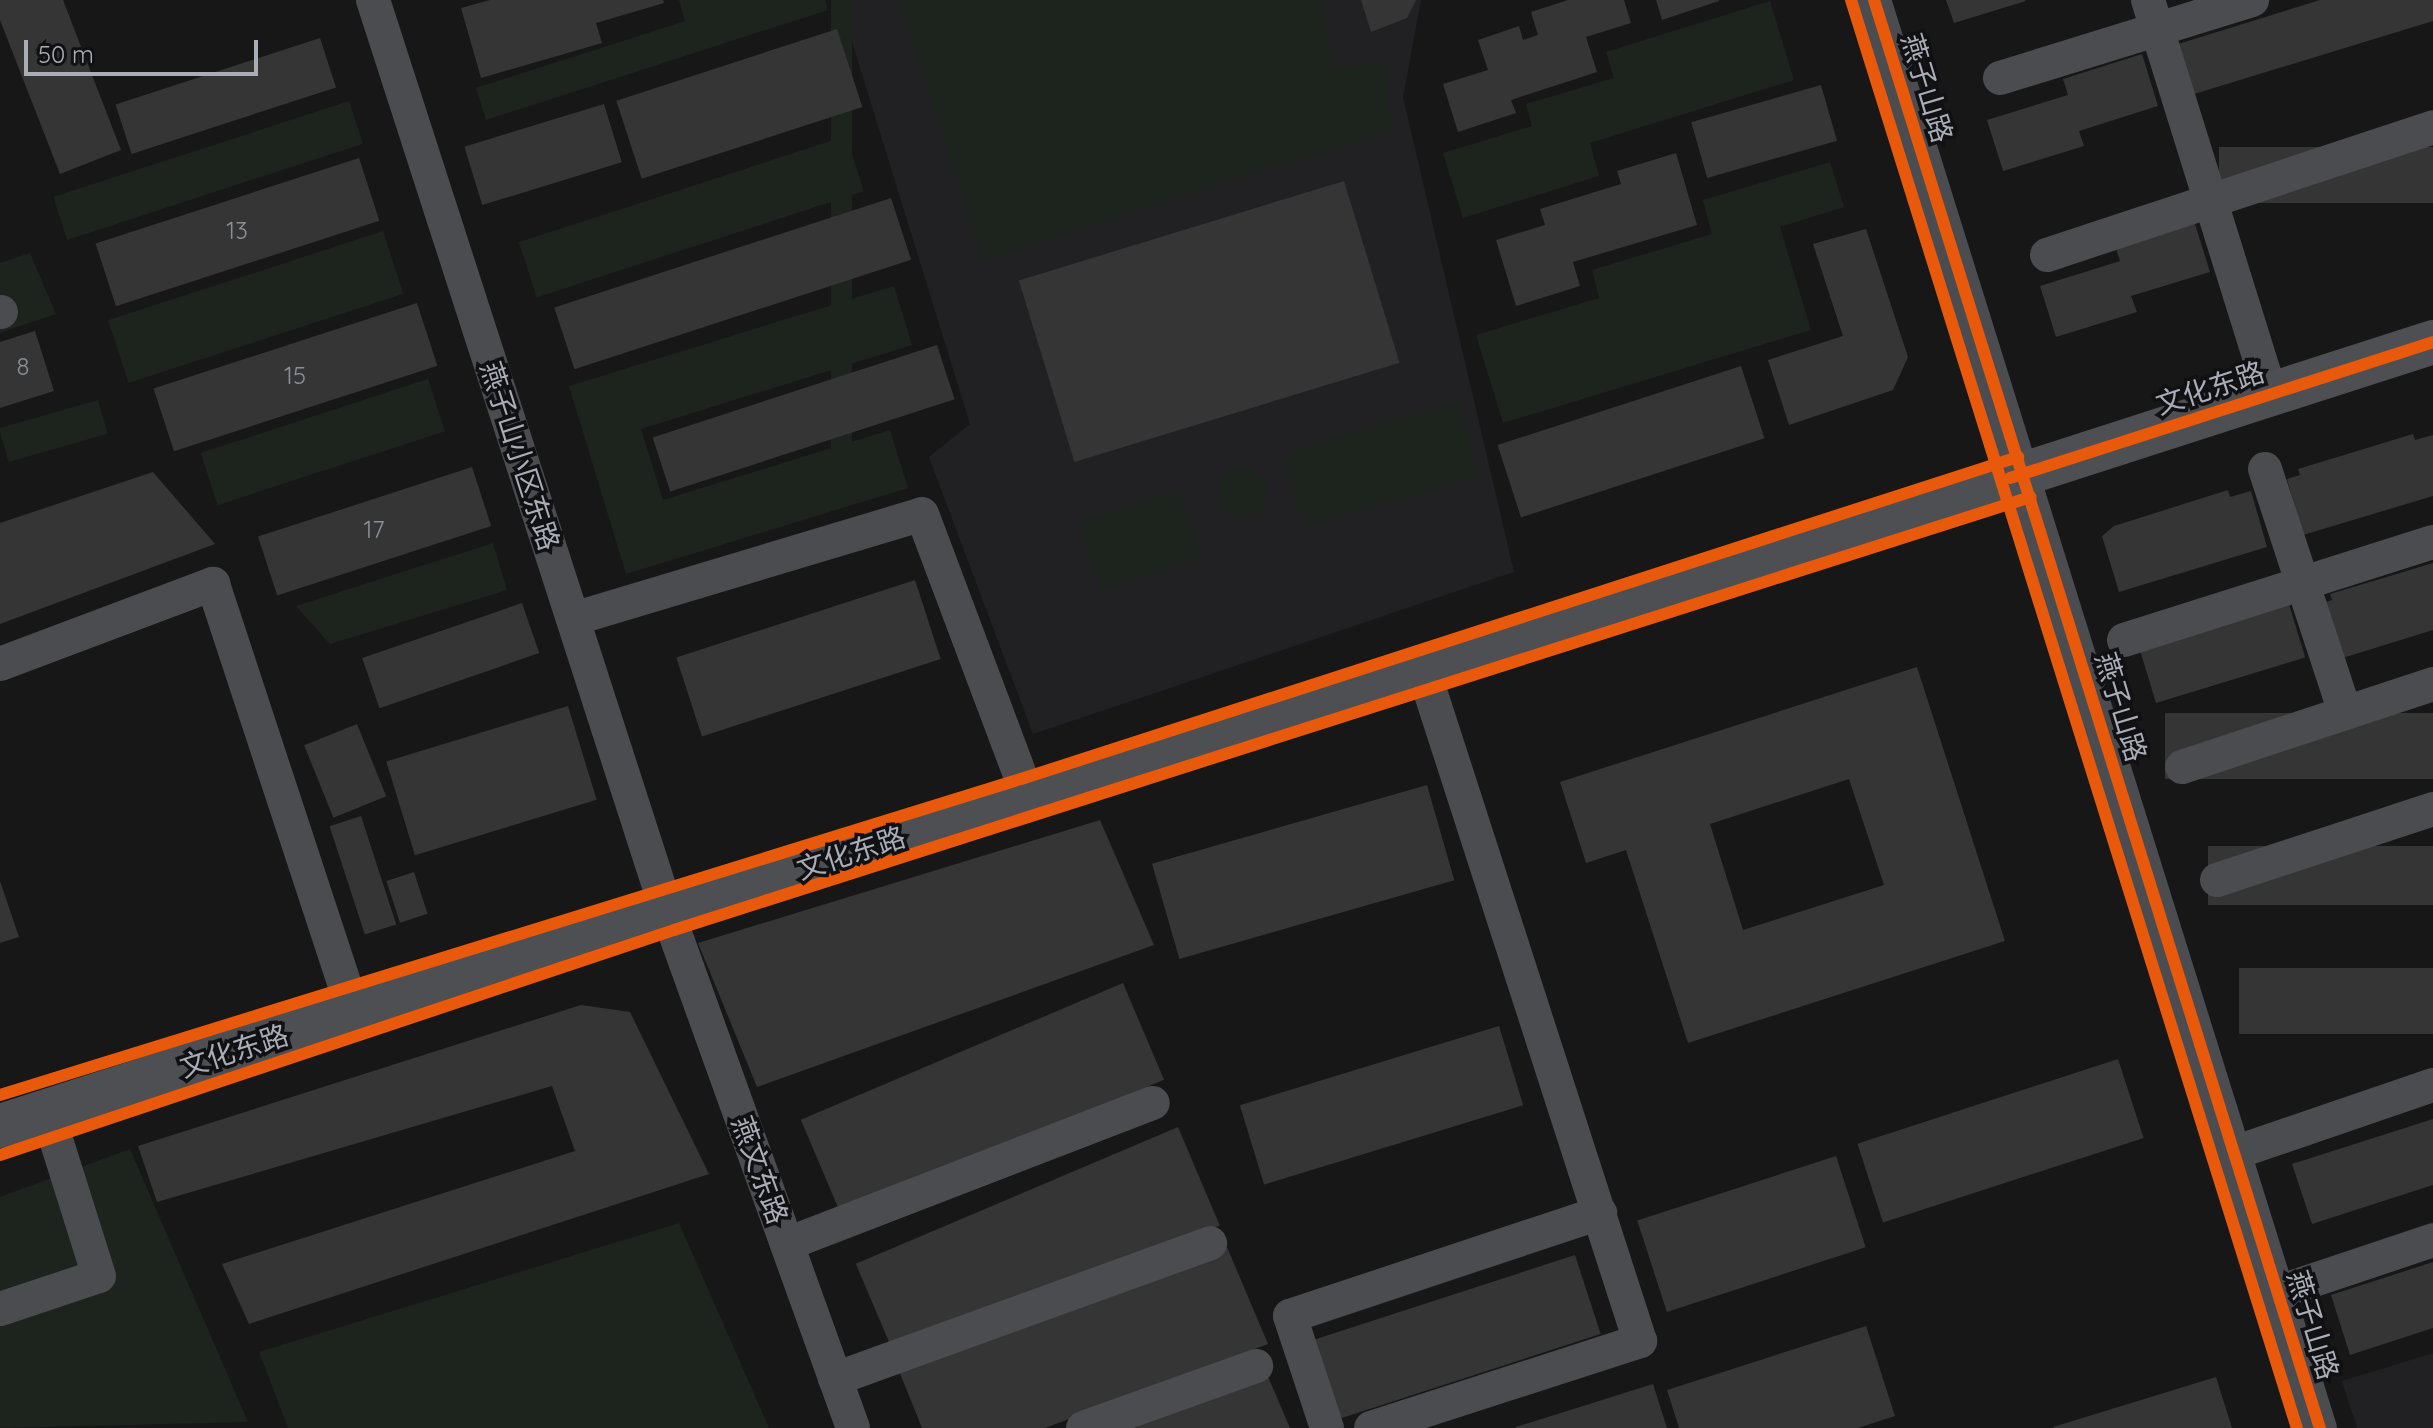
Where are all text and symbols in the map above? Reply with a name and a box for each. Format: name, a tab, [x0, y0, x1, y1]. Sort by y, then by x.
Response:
scale bar	[28, 24, 262, 74]
street label: 燕子山路	[1895, 30, 1959, 146]
text: 50 m	[38, 39, 94, 69]
house number: 13	[226, 217, 248, 245]
house number: 8	[17, 353, 29, 381]
street label: 文化东路	[2152, 355, 2268, 421]
street label: 燕子山小区东路	[474, 358, 566, 554]
house number: 15	[284, 362, 306, 390]
house number: 17	[363, 516, 385, 544]
street label: 燕子山路	[2089, 649, 2153, 765]
street label: 文化东路	[793, 820, 909, 886]
street label: 文化东路	[176, 1018, 292, 1084]
street label: 燕文东路	[725, 1112, 795, 1228]
street label: 燕子山路	[2281, 1267, 2345, 1383]

